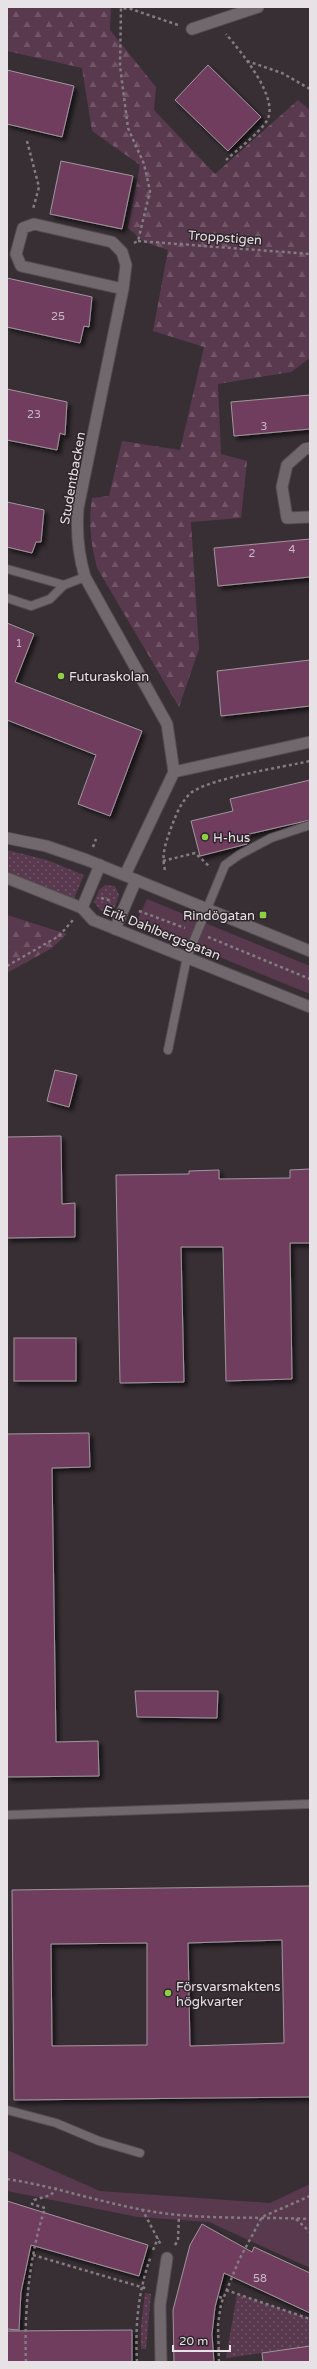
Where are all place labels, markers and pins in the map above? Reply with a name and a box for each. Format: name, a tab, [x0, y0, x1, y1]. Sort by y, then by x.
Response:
place label: Futuraskolan	[69, 669, 149, 685]
marker: Futuraskolan	[56, 671, 66, 681]
place label: H-hus	[213, 830, 250, 846]
marker: H-hus	[200, 832, 210, 842]
place label: Rindögatan	[183, 908, 255, 924]
marker: Rindögatan	[258, 910, 268, 920]
place label: Försvarsmaktens högkvarter	[176, 1979, 281, 2010]
marker: Försvarsmaktens högkvarter	[163, 1988, 173, 1998]

